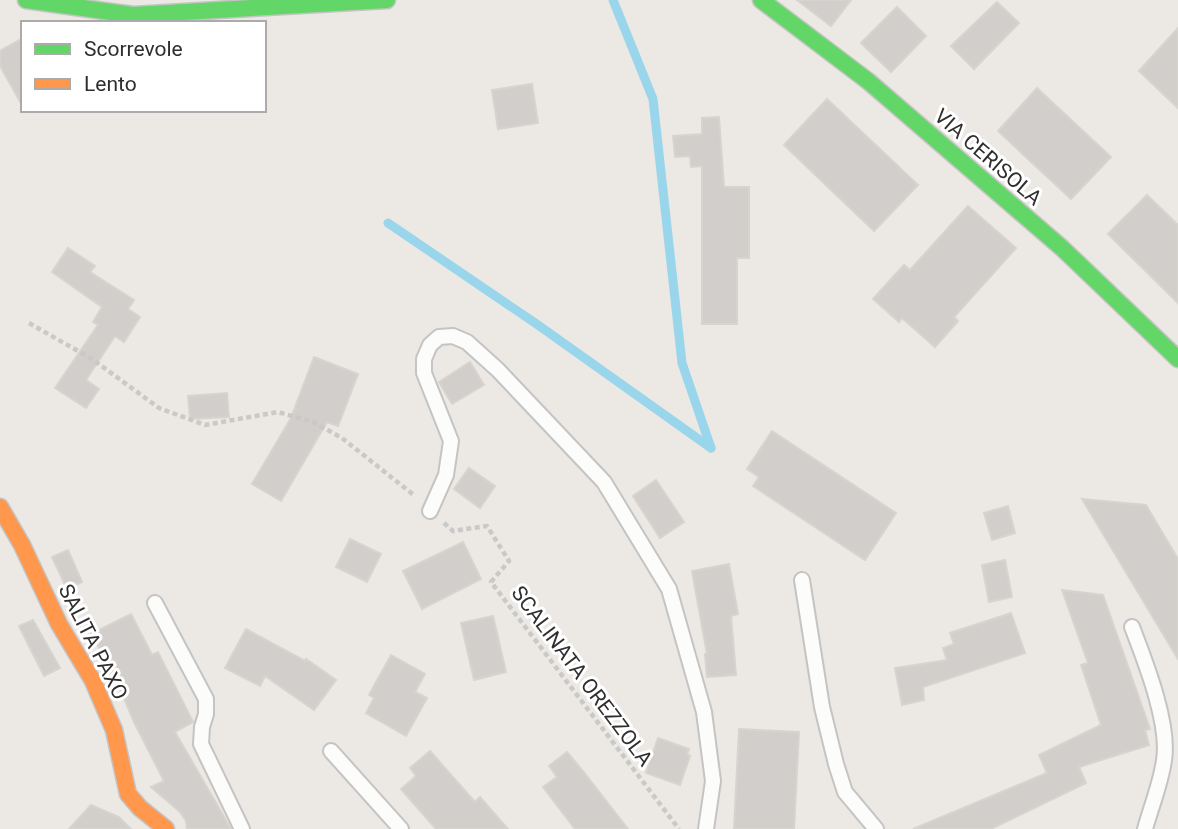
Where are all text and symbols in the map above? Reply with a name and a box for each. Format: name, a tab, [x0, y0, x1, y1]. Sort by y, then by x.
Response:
legend	[21, 21, 266, 112]
text: Scorrevole	[84, 37, 183, 61]
text: Lento	[84, 72, 137, 96]
street label: VIA CERISOLA	[929, 104, 1047, 210]
street label: SALITA PAXO	[54, 580, 132, 704]
street label: SCALINATA OREZZOLA	[507, 581, 658, 771]

